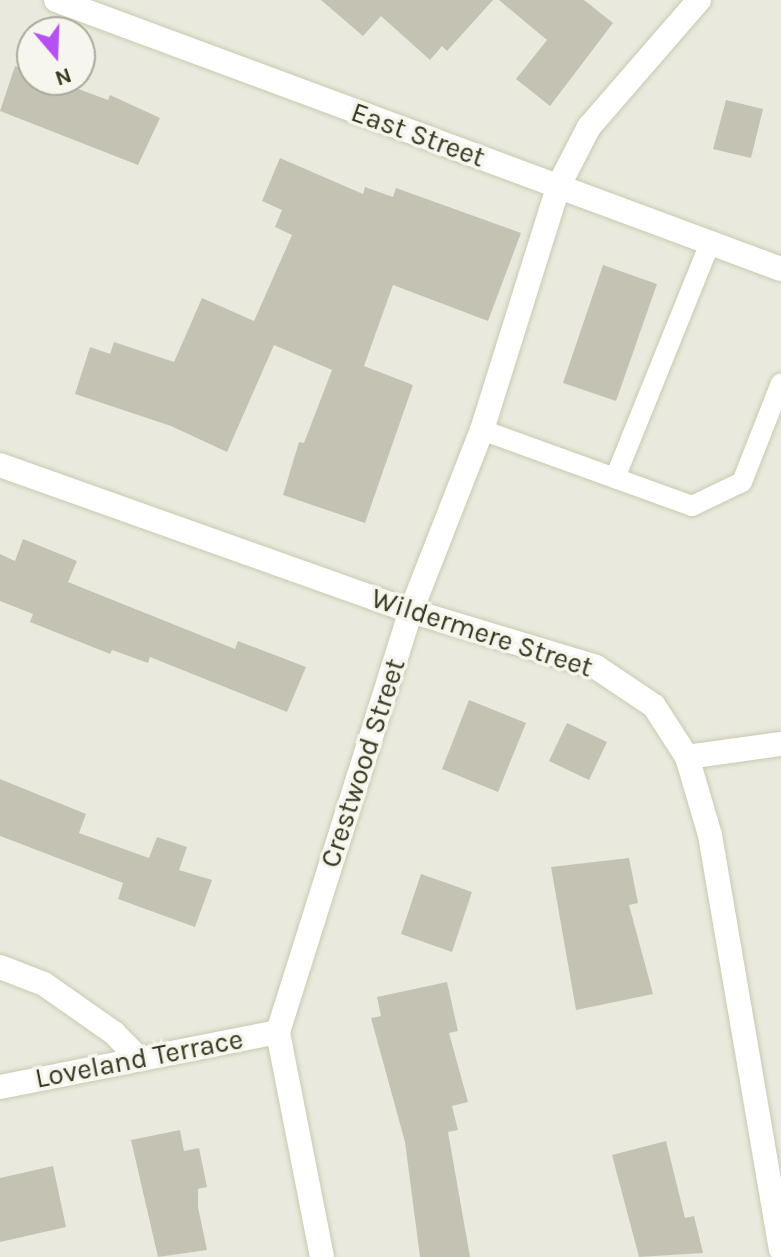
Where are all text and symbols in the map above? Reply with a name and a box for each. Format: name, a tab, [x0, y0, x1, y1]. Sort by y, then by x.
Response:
north arrow	[16, 16, 96, 96]
text: N	[51, 62, 75, 92]
street label: East Street	[347, 95, 489, 175]
street label: Wildermere Street	[367, 581, 597, 685]
street label: Crestwood Street	[313, 654, 413, 872]
street label: Loveland Terrace	[32, 1022, 246, 1096]

